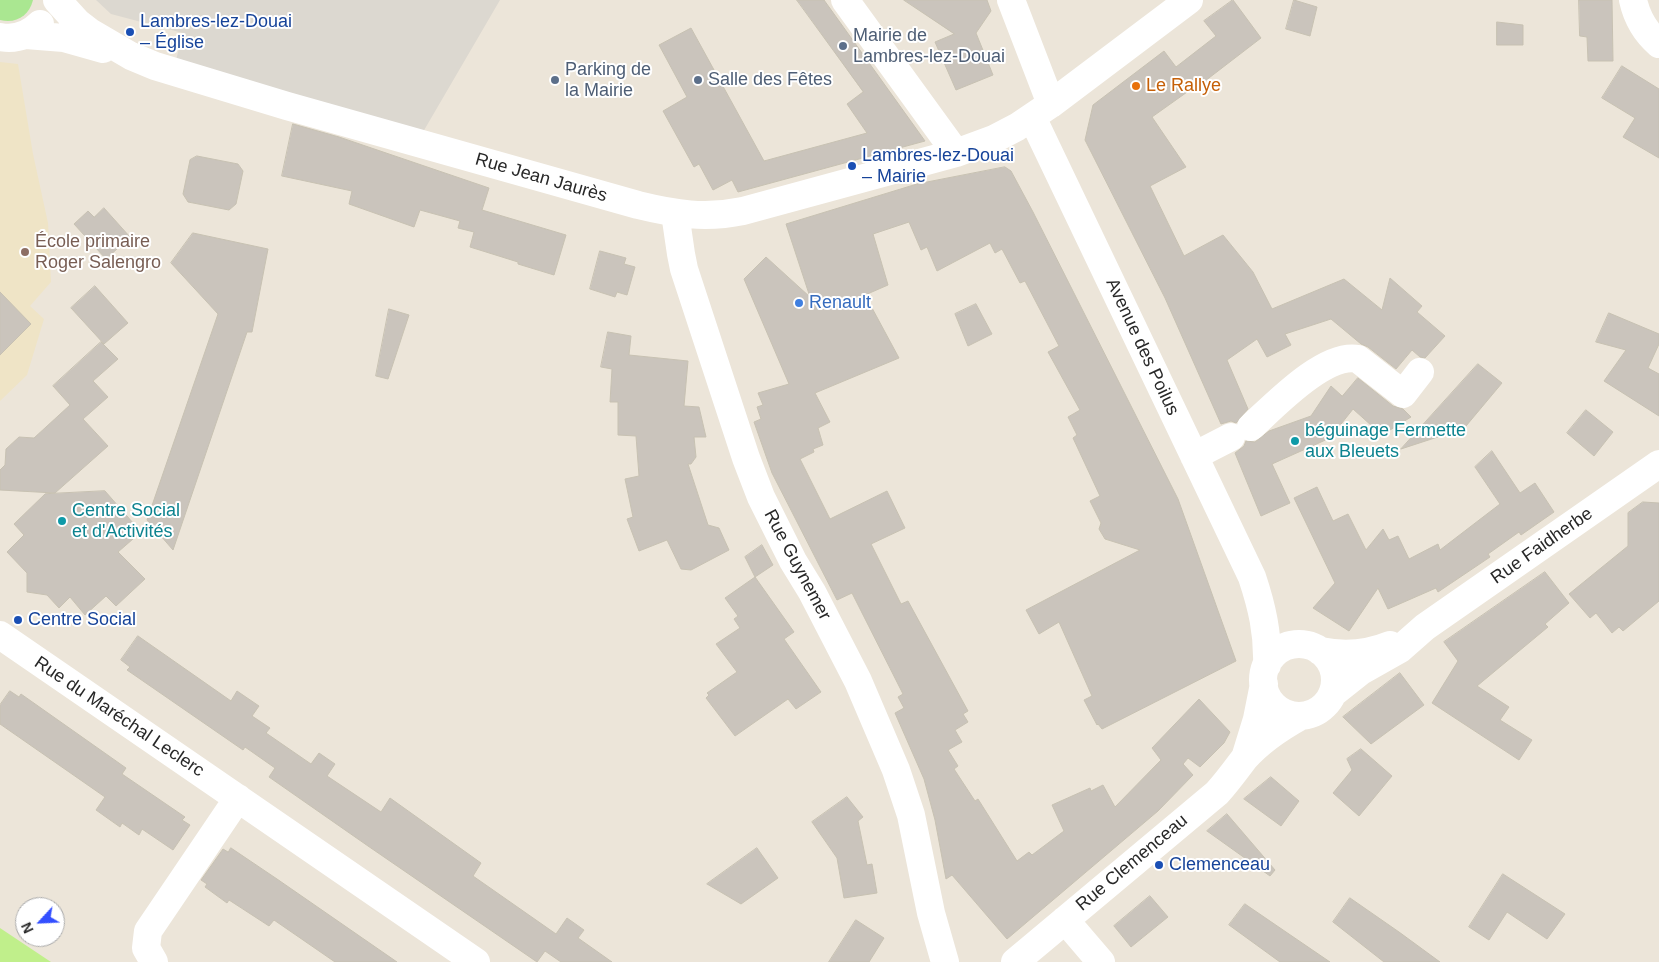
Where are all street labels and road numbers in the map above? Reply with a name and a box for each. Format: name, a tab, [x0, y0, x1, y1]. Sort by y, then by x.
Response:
street label: Rue Jean Jaurès	[473, 149, 609, 207]
street label: Avenue des Poilus	[1101, 275, 1183, 419]
street label: Rue Faidherbe	[1487, 503, 1597, 589]
street label: Rue Guynemer	[759, 506, 835, 624]
street label: Rue du Maréchal Leclerc	[30, 652, 208, 782]
street label: Rue Clemenceau	[1072, 810, 1192, 916]

